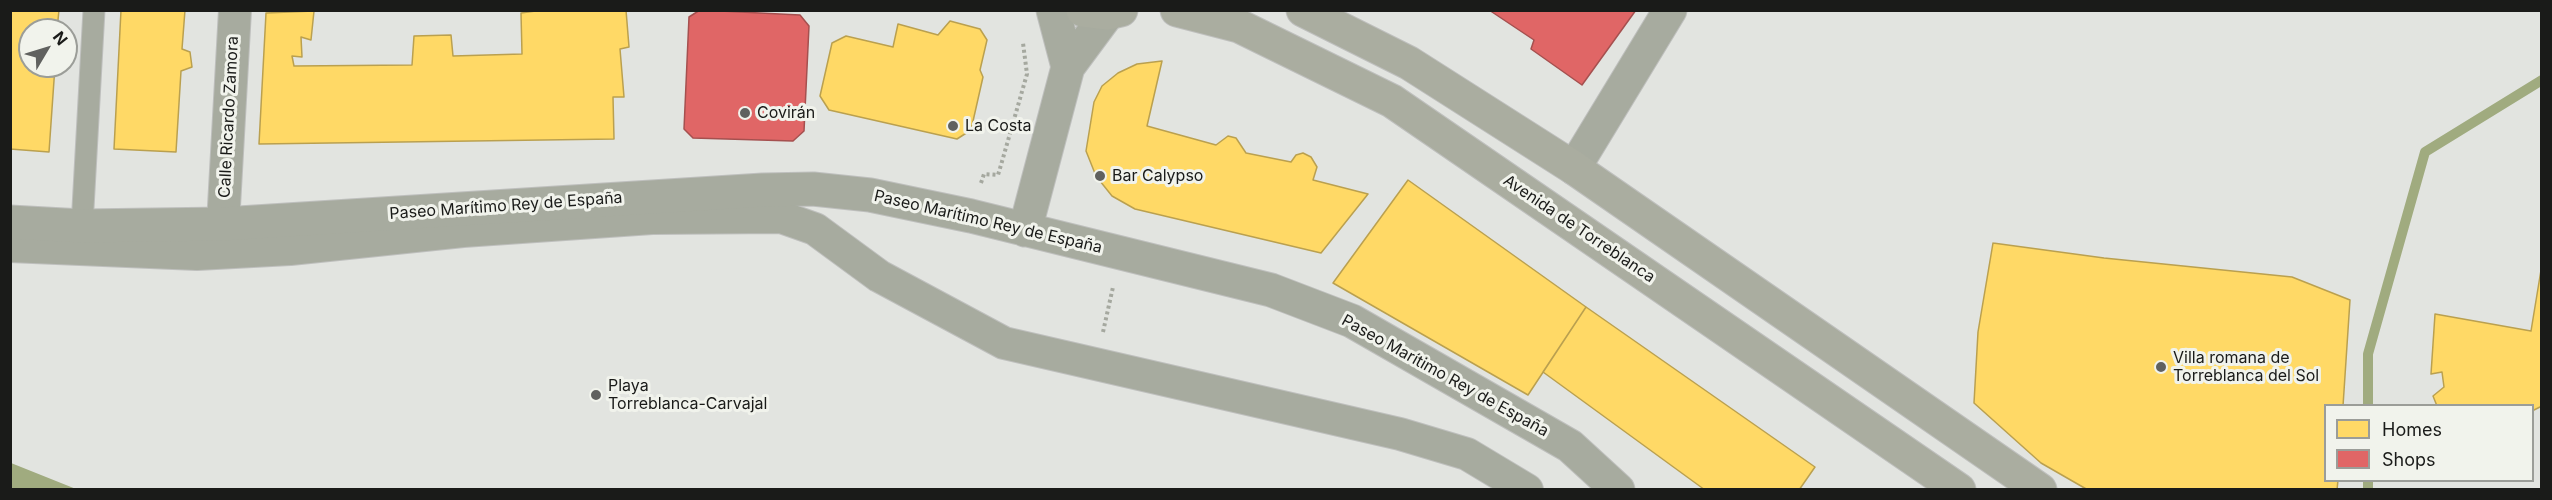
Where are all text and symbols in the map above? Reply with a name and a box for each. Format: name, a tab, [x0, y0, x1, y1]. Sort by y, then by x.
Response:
north arrow	[18, 18, 78, 78]
text: N	[49, 27, 72, 49]
street label: Calle Ricardo Zamora	[215, 36, 243, 198]
place label: Covirán	[757, 103, 815, 123]
marker: Covirán	[738, 106, 752, 120]
place label: La Costa	[965, 116, 1032, 136]
marker: La Costa	[946, 119, 960, 133]
place label: Bar Calypso	[1112, 166, 1203, 186]
marker: Bar Calypso	[1093, 169, 1107, 183]
street label: Avenida de Torreblanca	[1500, 171, 1658, 287]
street label: Paseo Marítimo Rey de España	[872, 186, 1104, 258]
street label: Paseo Marítimo Rey de España	[389, 188, 623, 224]
street label: Paseo Marítimo Rey de España	[1338, 311, 1552, 441]
place label: Villa romana de Torreblanca del Sol	[2173, 348, 2319, 386]
marker: Villa romana de Torreblanca del Sol	[2154, 360, 2168, 374]
place label: Playa Torreblanca-Carvajal	[608, 376, 767, 414]
marker: Playa Torreblanca-Carvajal	[589, 388, 603, 402]
legend	[2324, 404, 2534, 482]
text: Homes	[2382, 419, 2442, 440]
text: Shops	[2382, 449, 2436, 470]

